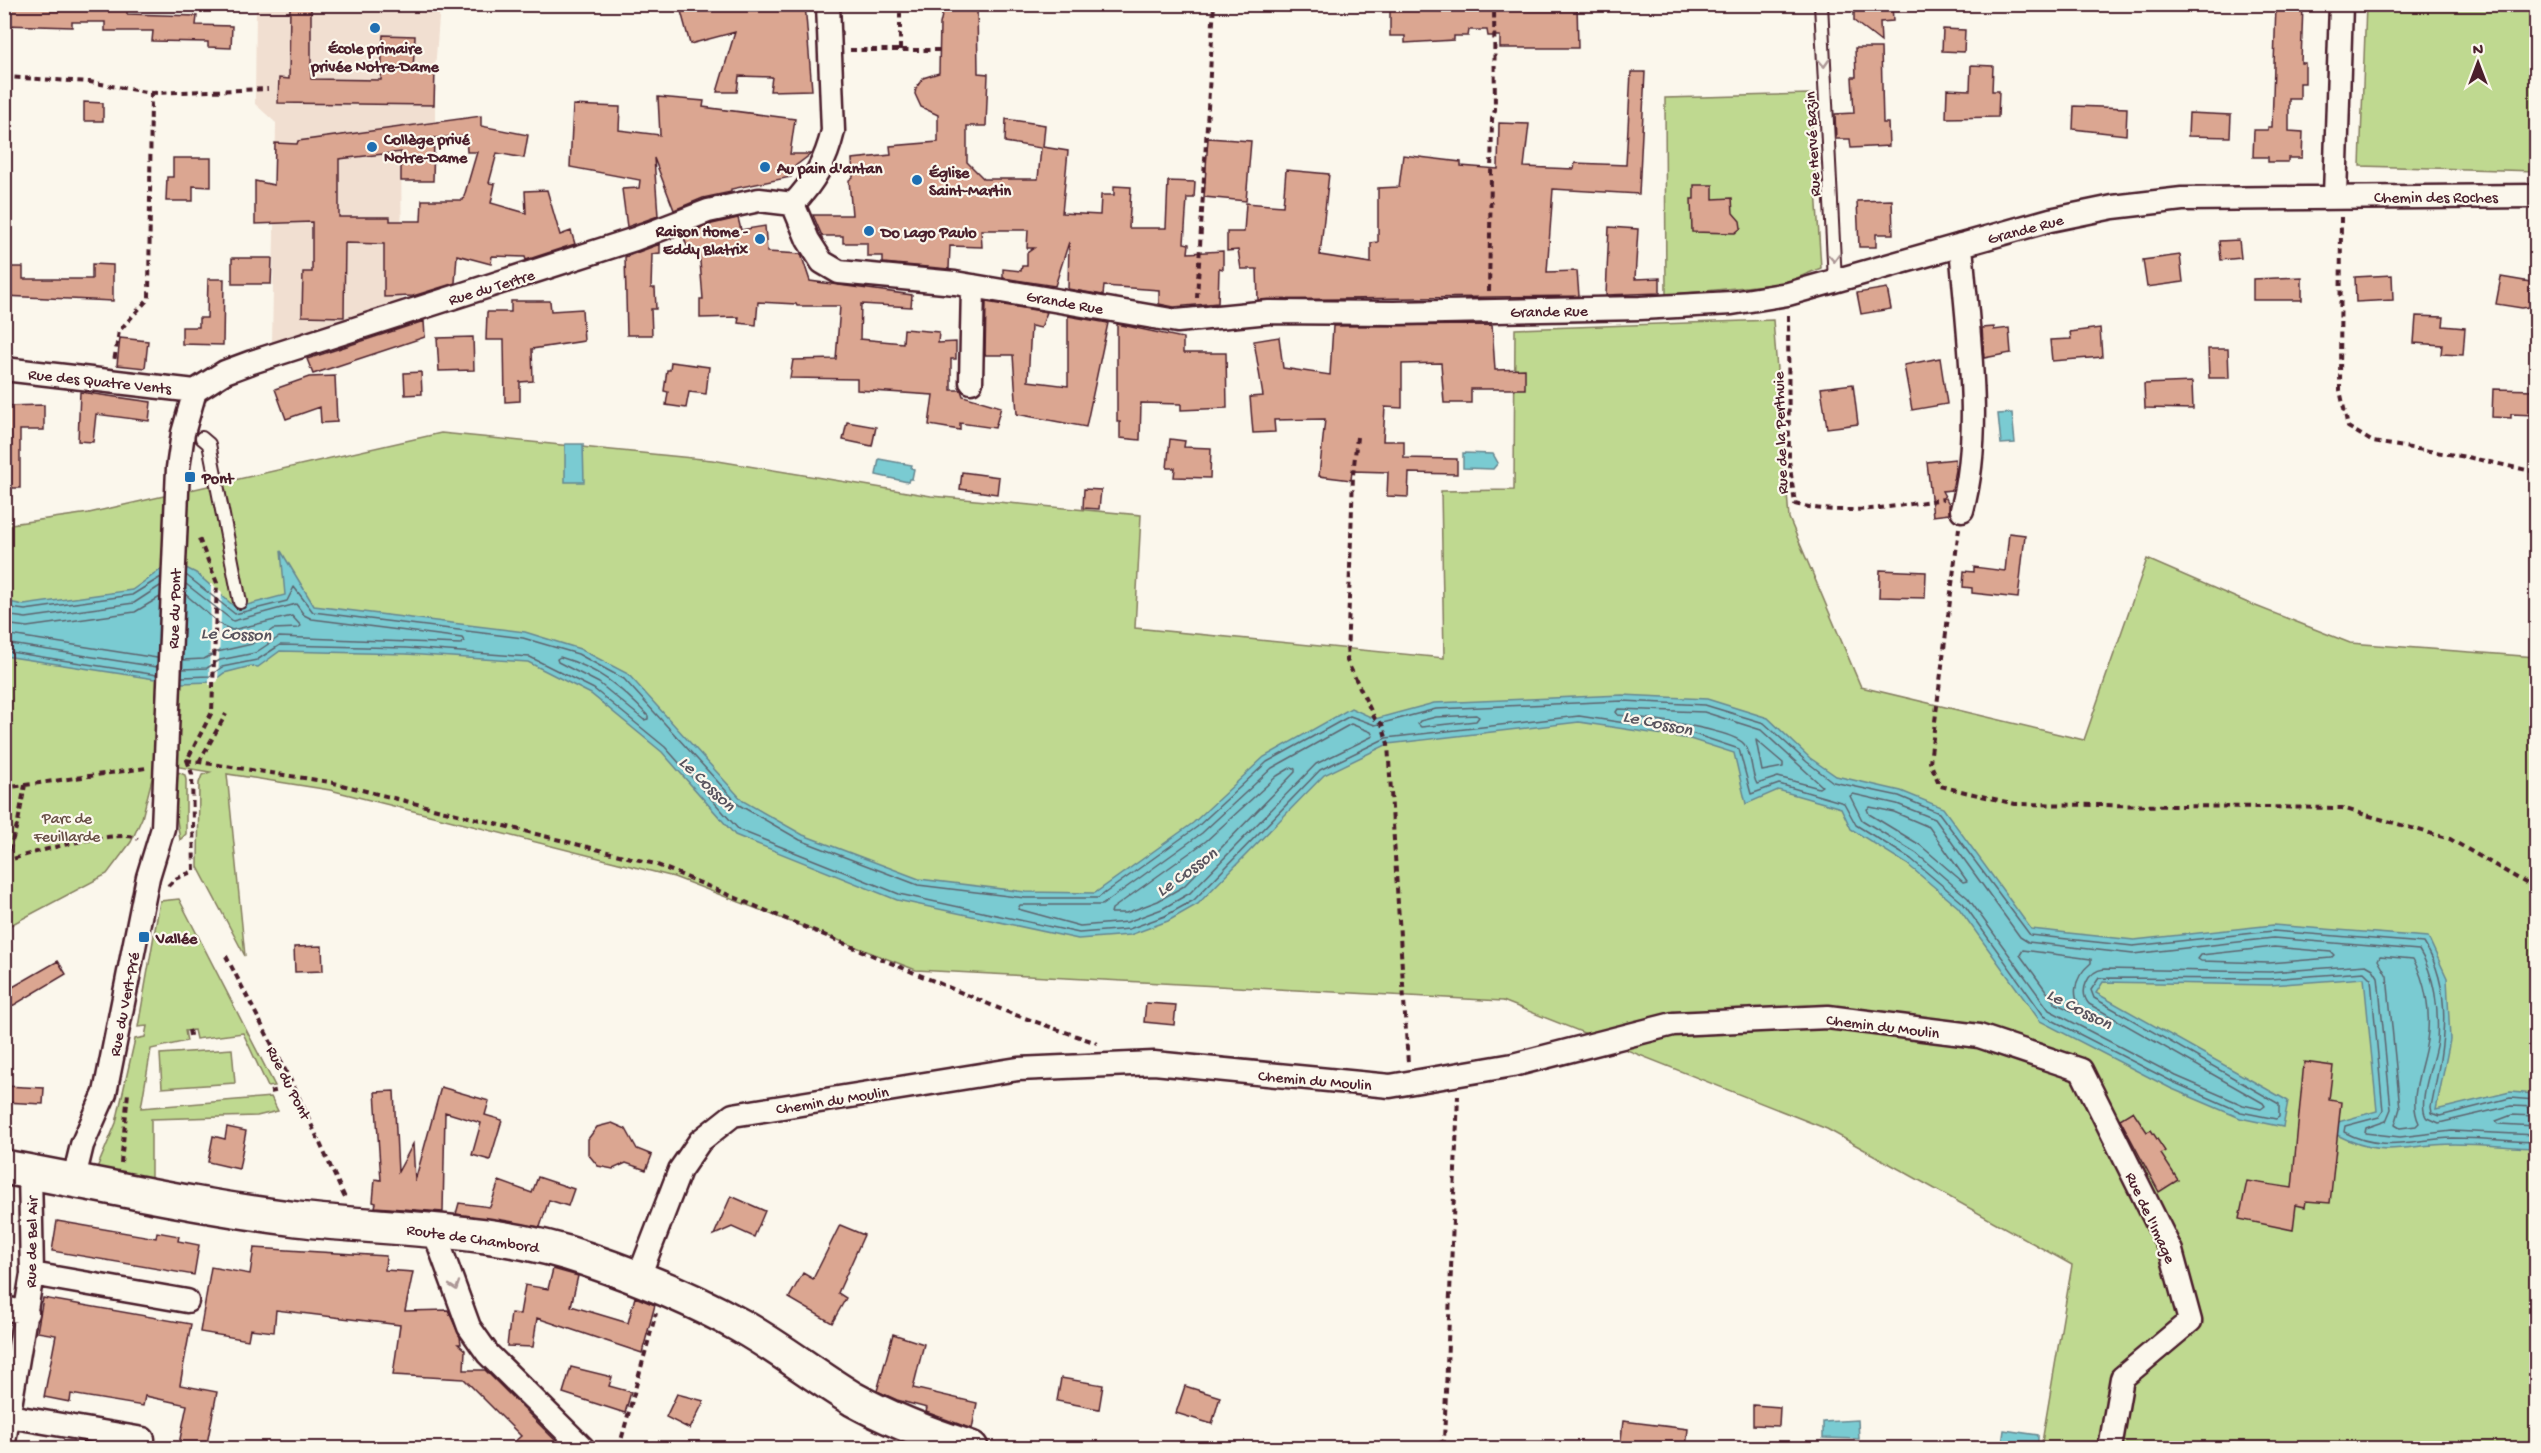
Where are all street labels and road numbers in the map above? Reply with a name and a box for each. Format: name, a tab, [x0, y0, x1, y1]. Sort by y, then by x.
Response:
street label: Rue Hervé Bazin	[1802, 90, 1827, 197]
street label: Chemin des Roches	[2374, 190, 2499, 209]
street label: Grande Rue	[1986, 212, 2067, 251]
street label: Rue du Tertre	[447, 267, 538, 311]
street label: Grande Rue	[1024, 288, 1105, 321]
street label: Grande Rue	[1510, 303, 1589, 324]
street label: Rue des Quatre Vents	[27, 367, 173, 401]
street label: Rue de la Perthuie	[1771, 371, 1794, 495]
street label: Rue du Pont	[166, 567, 187, 649]
street label: Rue du Vert-Pré	[107, 950, 146, 1058]
street label: Chemin du Moulin	[1825, 1012, 1941, 1045]
street label: Rue du Pont	[260, 1044, 314, 1125]
street label: Chemin du Moulin	[1257, 1068, 1373, 1097]
street label: Chemin du Moulin	[775, 1084, 891, 1121]
street label: Rue de l'Image	[2119, 1170, 2179, 1268]
street label: Rue de Bel Air	[23, 1195, 44, 1288]
street label: Route de Chambord	[405, 1222, 542, 1259]

